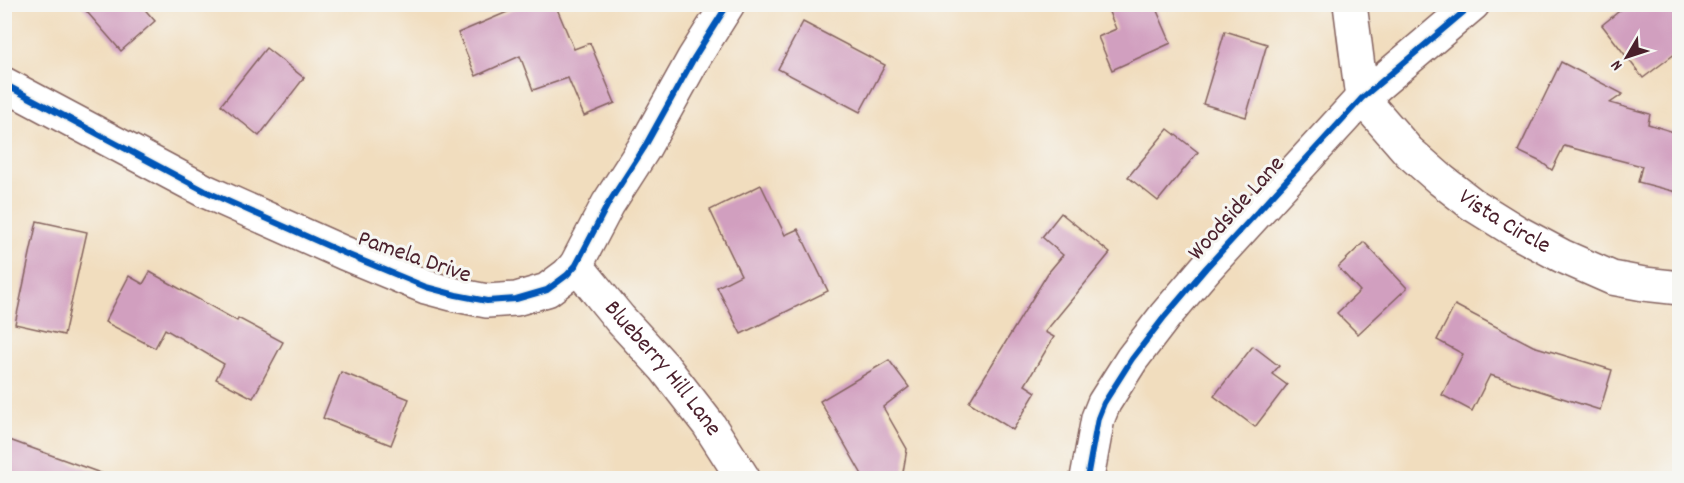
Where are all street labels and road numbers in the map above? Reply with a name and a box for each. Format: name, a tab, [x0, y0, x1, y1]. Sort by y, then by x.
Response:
street label: Woodside Lane	[1181, 149, 1293, 269]
street label: Vista Circle	[1450, 182, 1556, 264]
street label: Pamela Drive	[353, 223, 475, 293]
street label: Blueberry Hill Lane	[595, 294, 729, 443]

